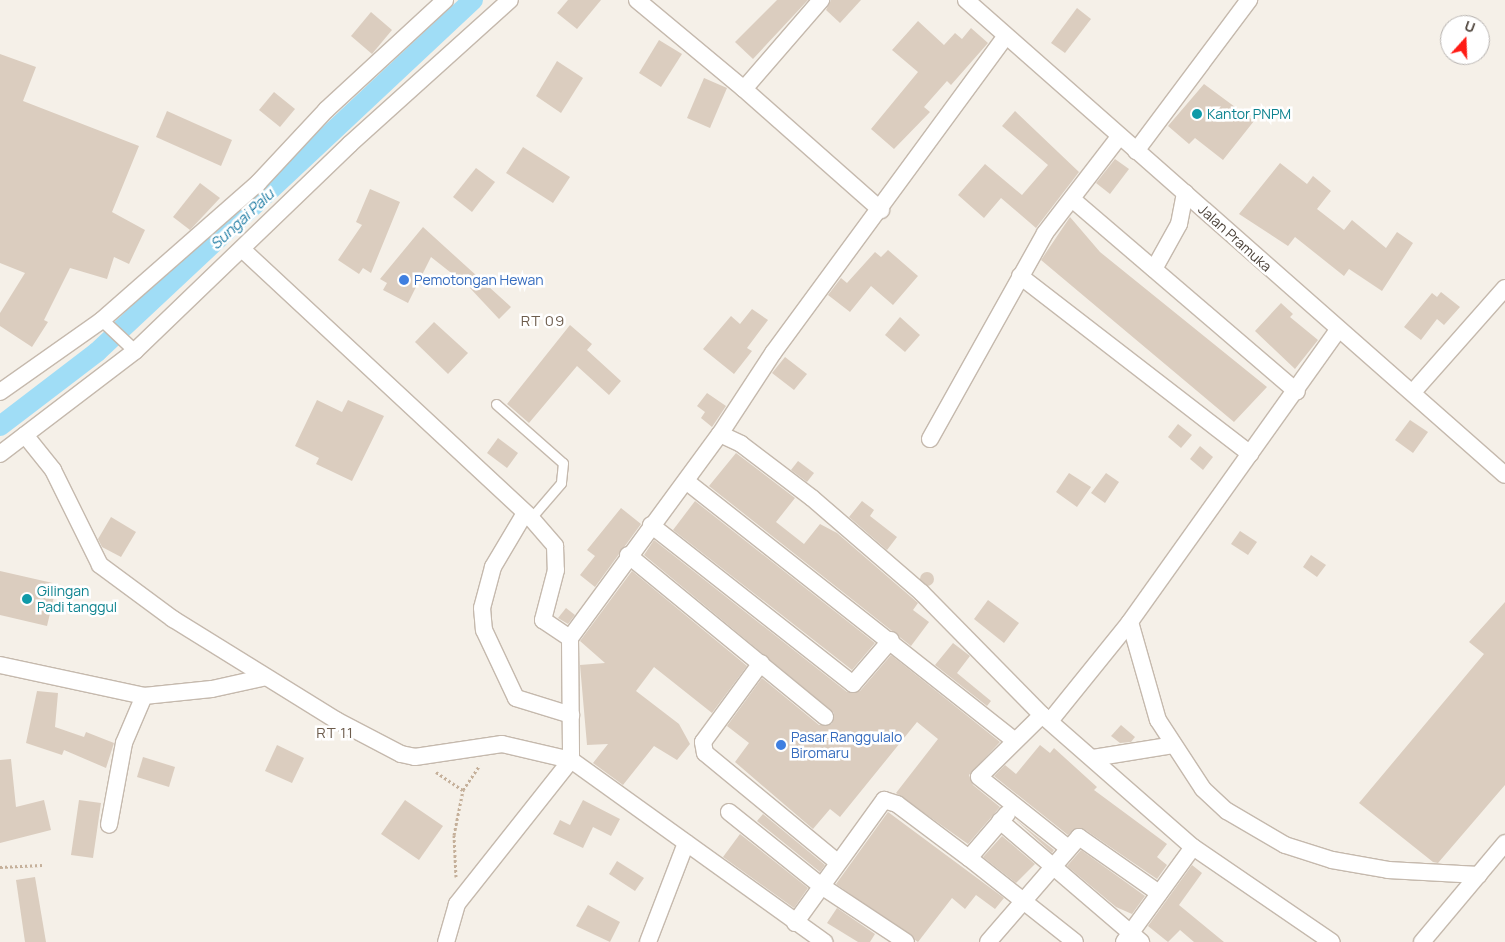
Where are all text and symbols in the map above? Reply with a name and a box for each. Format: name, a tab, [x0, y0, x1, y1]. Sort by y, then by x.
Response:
north arrow	[1440, 15, 1490, 65]
text: U	[1462, 16, 1478, 37]
place label: Kantor PNPM	[1207, 106, 1291, 122]
marker: Kantor PNPM	[1191, 108, 1203, 120]
water label: Sungai Palu	[207, 185, 277, 253]
street label: Jalan Pramuka	[1195, 201, 1275, 275]
place label: Pemotongan Hewan	[414, 272, 543, 288]
marker: Pemotongan Hewan	[398, 274, 410, 286]
district label: RT 09	[520, 312, 566, 330]
place label: Gilingan Padi tanggul	[37, 583, 117, 616]
marker: Gilingan Padi tanggul	[21, 593, 33, 605]
district label: RT 11	[315, 724, 355, 742]
place label: Pasar Ranggulalo Biromaru	[791, 729, 902, 762]
marker: Pasar Ranggulalo Biromaru	[775, 739, 787, 751]

